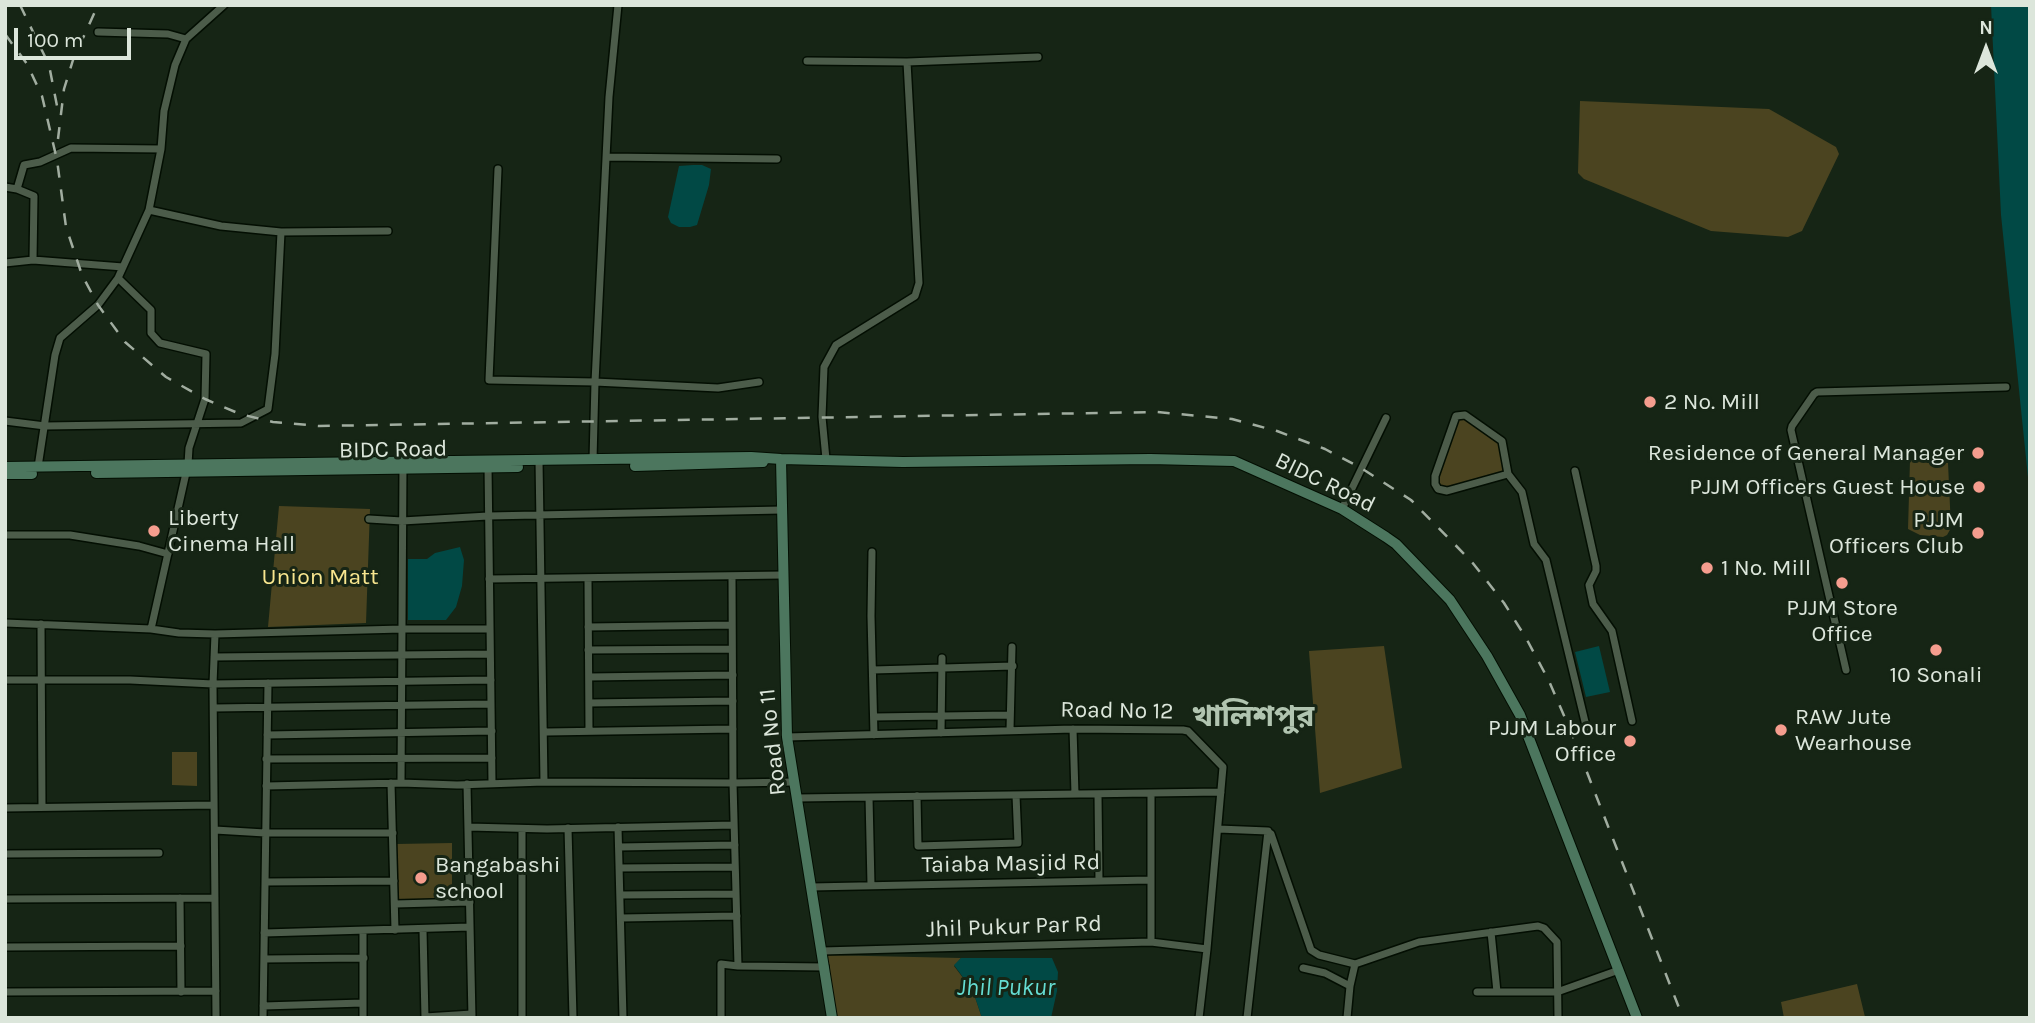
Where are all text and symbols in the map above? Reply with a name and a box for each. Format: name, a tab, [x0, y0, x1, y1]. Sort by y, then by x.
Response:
scale bar	[18, 14, 135, 58]
north arrow	[1951, 14, 2021, 84]
text: N	[1979, 17, 1993, 39]
text: 100 m	[27, 28, 84, 52]
place label: 2 No. Mill	[1664, 388, 1760, 416]
marker: 2 No. Mill	[1642, 394, 1658, 410]
street label: BIDC Road	[339, 435, 447, 465]
place label: Residence of General Manager	[1648, 439, 1964, 467]
marker: Residence of General Manager	[1970, 445, 1986, 461]
street label: BIDC Road	[1270, 447, 1380, 519]
place label: PJJM Officers Guest House	[1689, 473, 1965, 501]
marker: PJJM Officers Guest House	[1971, 479, 1987, 495]
place label: Liberty Cinema Hall	[168, 504, 295, 558]
place label: PJJM Officers Club	[1829, 506, 1964, 560]
marker: Liberty Cinema Hall	[146, 523, 162, 539]
marker: PJJM Officers Club	[1970, 525, 1986, 541]
place label: 1 No. Mill	[1721, 554, 1811, 582]
marker: 1 No. Mill	[1699, 560, 1715, 576]
park label: Union Matt	[261, 563, 379, 591]
marker: PJJM Store Office	[1834, 575, 1850, 591]
place label: PJJM Store Office	[1786, 594, 1898, 648]
marker: 10 Sonali	[1928, 642, 1944, 658]
place label: 10 Sonali	[1889, 661, 1983, 689]
street label: Road No 11	[754, 687, 792, 797]
street label: Road No 12	[1060, 696, 1174, 726]
district label: খালিশপুর	[1192, 699, 1314, 735]
place label: RAW Jute Wearhouse	[1795, 703, 1912, 757]
place label: PJJM Labour Office	[1488, 714, 1616, 768]
marker: RAW Jute Wearhouse	[1773, 722, 1789, 738]
marker: PJJM Labour Office	[1622, 733, 1638, 749]
street label: Taiaba Masjid Rd	[922, 849, 1100, 879]
place label: Bangabashi school	[435, 851, 561, 905]
marker: Bangabashi school	[413, 870, 429, 886]
street label: Jhil Pukur Par Rd	[926, 910, 1102, 944]
water label: Jhil Pukur	[957, 974, 1055, 1002]

